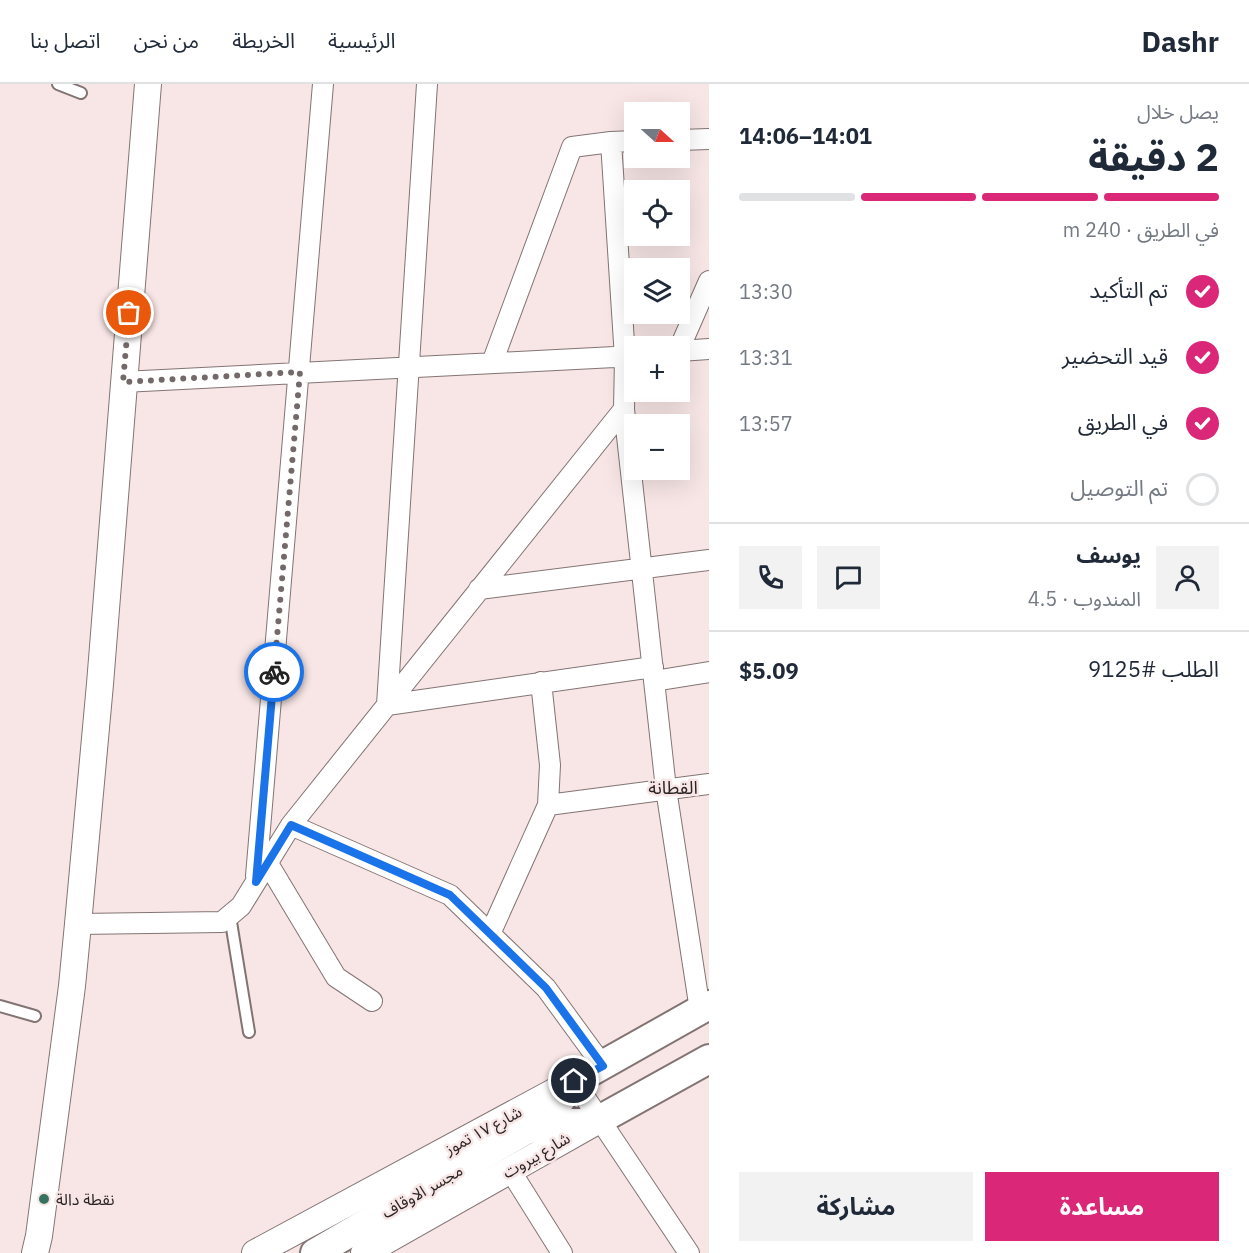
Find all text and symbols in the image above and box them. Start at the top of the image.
text: Dashr [1141,23,1219,60]
text: اتصل بنا [30,26,100,54]
text: من نحن [133,26,199,54]
text: الخريطة [232,26,295,54]
text: الرئيسية [328,26,396,54]
text: يصل خلال [1137,98,1219,125]
north arrow [624,102,690,168]
map controls [624,102,690,480]
text: 14:01–14:06 [739,121,872,150]
text: 2 دقيقة [1088,131,1219,182]
button: locate [624,180,690,246]
text: في الطريق · 240 m [1063,216,1219,243]
button: layers [624,258,690,324]
text: تم التأكيد [1089,275,1168,304]
icon: check [1186,275,1219,308]
text: 13:30 [739,278,793,305]
pin [103,287,154,338]
icon: bag [112,296,145,329]
button: + [624,336,690,402]
text: قيد التحضير [1062,341,1168,370]
icon: check [1186,341,1219,374]
text: 13:31 [739,344,793,371]
text: في الطريق [1078,407,1168,436]
icon: check [1186,407,1219,440]
text: 13:57 [739,410,793,437]
button: − [624,414,690,480]
text: تم التوصيل [1070,473,1168,502]
text: يوسف [1076,540,1141,569]
button: phone [739,546,802,609]
button: chat [817,546,880,609]
button: person [1156,546,1219,609]
text: المندوب · 4.5 [1028,585,1141,612]
courier [244,642,304,702]
text: الطلب #9125 [1088,654,1219,683]
icon: bike [258,656,291,689]
text: $5.09 [739,656,799,685]
district label: القطانة [648,776,698,799]
pin [548,1055,599,1106]
icon: home [557,1064,590,1097]
street label: شارع ١٧ تموز [440,1101,526,1162]
street label: شارع بيروت [499,1128,575,1185]
street label: مجسر الاوقاف [378,1160,466,1222]
button: مشاركة [739,1172,973,1241]
button: مساعدة [985,1172,1219,1241]
place label: نقطة دالة [56,1189,115,1209]
marker: نقطة دالة [37,1192,51,1206]

